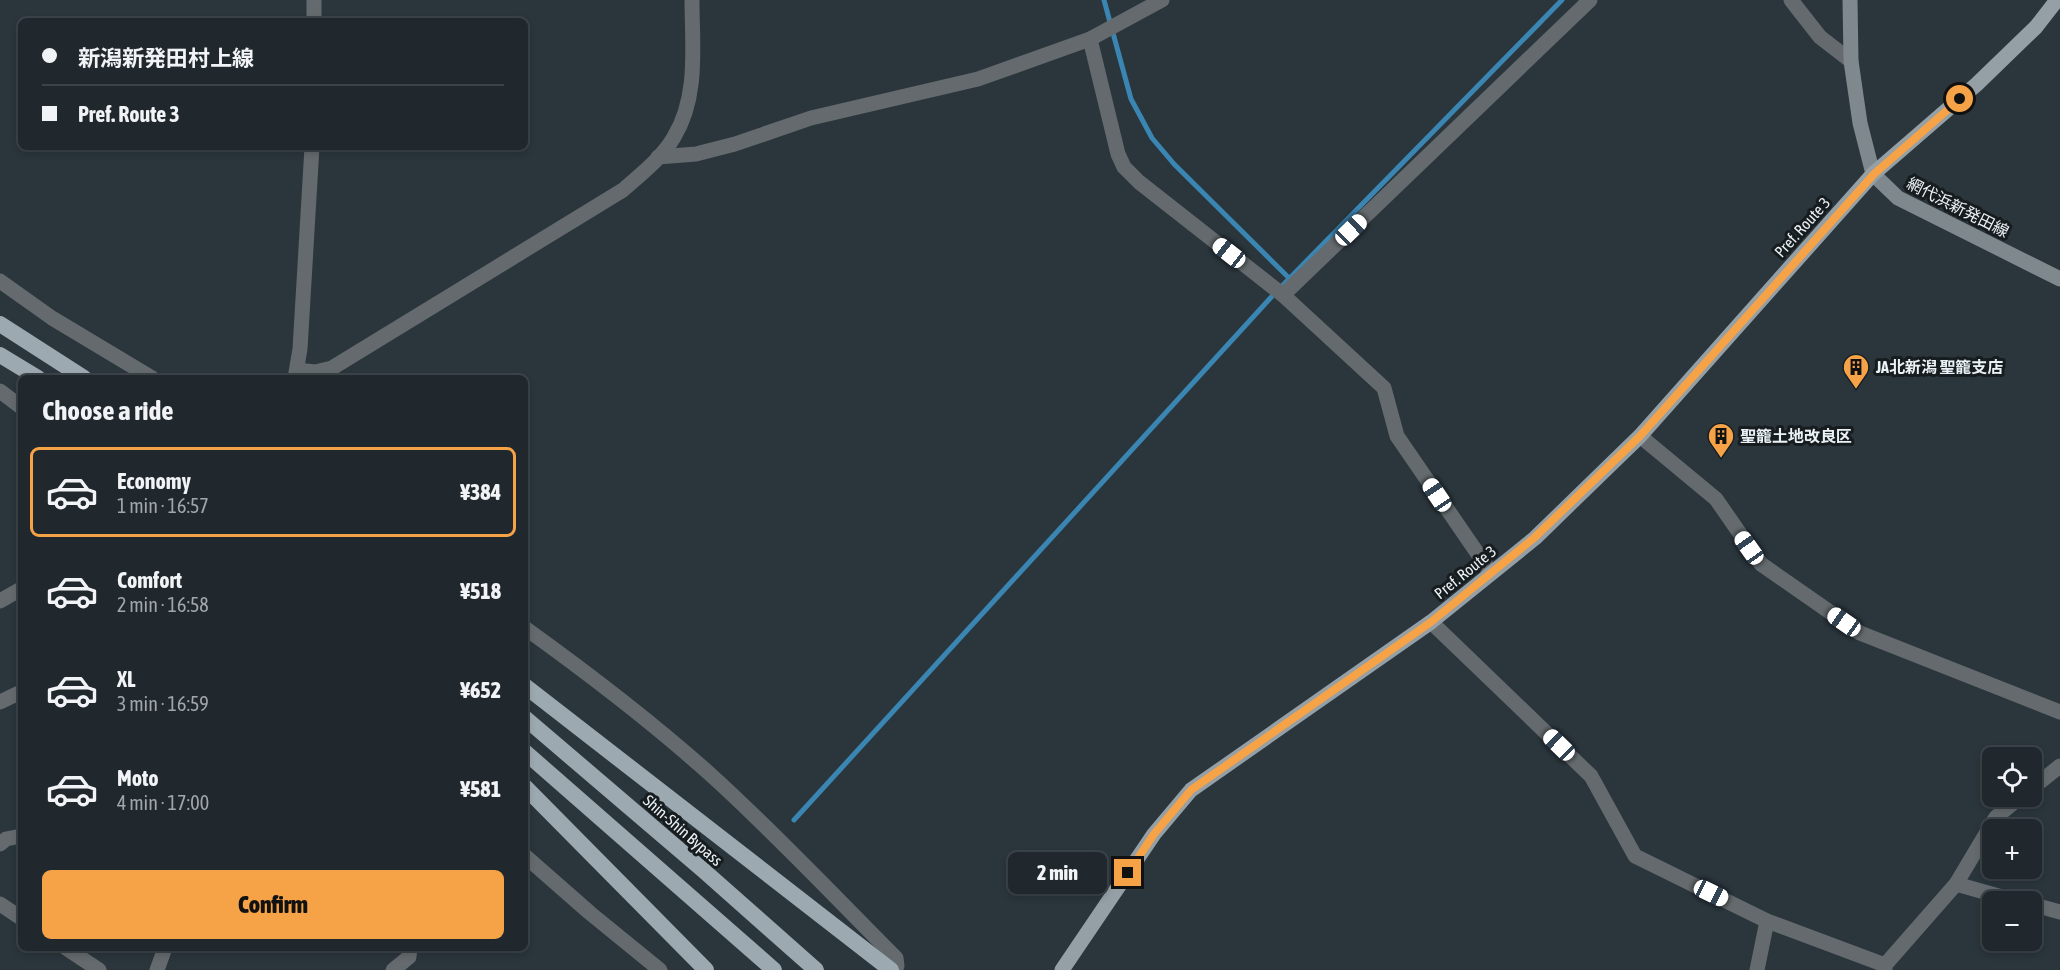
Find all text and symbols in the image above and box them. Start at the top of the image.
text: 新潟新発田村上線 [78,45,254,71]
route start [1946,85,1973,112]
text: Pref. Route 3 [78,101,180,127]
street label: 網代浜新発田線 [1904,174,2012,240]
street label: Pref. Route 3 [1771,193,1833,261]
car [1332,211,1370,249]
car [1209,235,1249,271]
building icon: JA北新潟 聖籠支店 [1841,352,1871,390]
place label: JA北新潟 聖籠支店 [1875,358,2003,376]
text: Choose a ride [42,395,174,426]
building icon: 聖籠土地改良区 [1706,421,1736,459]
place label: 聖籠土地改良区 [1740,427,1852,445]
icon: car [45,465,99,519]
text: Economy [117,468,191,494]
car [1419,475,1455,515]
text: ¥384 [460,479,501,505]
text: 1 min · 16:57 [117,494,209,517]
car [1731,528,1767,568]
street label: Pref. Route 3 [1431,542,1499,602]
icon: car [45,564,99,618]
text: Comfort [117,567,182,593]
text: ¥518 [460,578,501,604]
text: 2 min · 16:58 [117,593,209,616]
car [1824,604,1864,640]
icon: car [45,663,99,717]
text: XL [117,666,135,692]
text: ¥652 [460,677,501,703]
text: 3 min · 16:59 [117,692,209,715]
car [1540,726,1578,764]
map controls [1982,747,2042,951]
button: locate [1982,747,2042,807]
icon: car [45,762,99,816]
text: Moto [117,765,159,791]
text: ¥581 [460,776,501,802]
text: 4 min · 17:00 [117,791,209,814]
street label: Shin-Shin Bypass [639,791,726,870]
button: + [1982,819,2042,879]
callout: 2 min [1008,852,1107,894]
route end [1114,859,1141,886]
text: 2 min [1037,861,1078,884]
button: Confirm [42,870,504,939]
car [1691,877,1731,909]
button: − [1982,891,2042,951]

